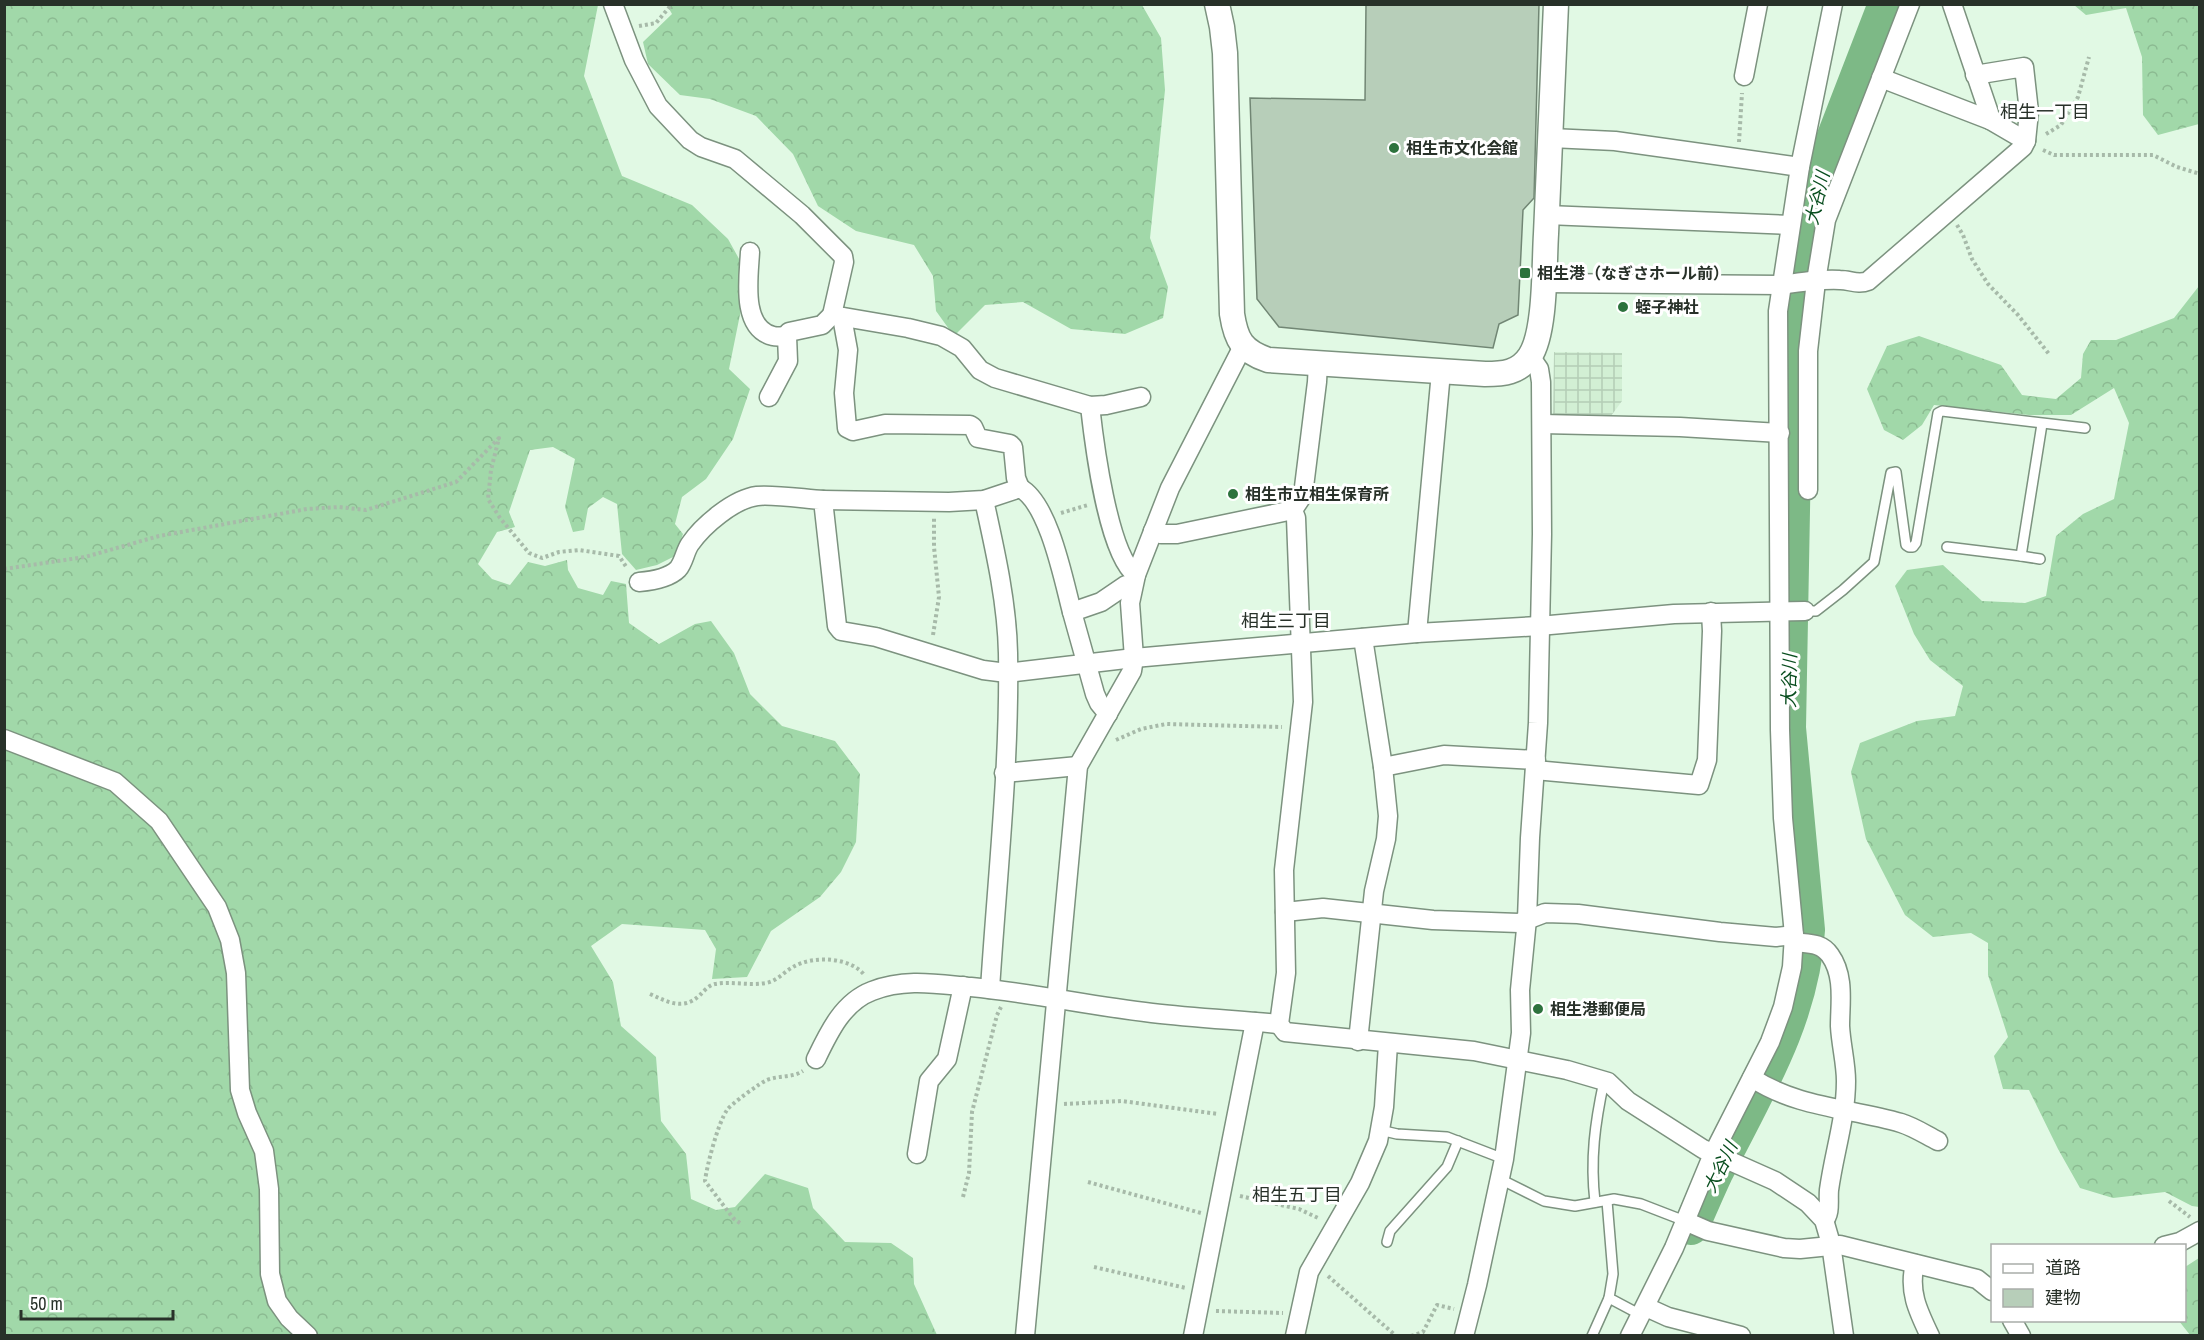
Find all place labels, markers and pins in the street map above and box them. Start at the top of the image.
place label: 相生市文化会館 [1406,137,1518,159]
marker: 相生市文化会館 [1387,141,1401,155]
place label: 相生港（なぎさホール前） [1537,262,1729,284]
marker: 相生港（なぎさホール前） [1518,266,1532,280]
place label: 蛭子神社 [1635,296,1699,318]
marker: 蛭子神社 [1616,300,1630,314]
place label: 相生市立相生保育所 [1245,483,1389,505]
marker: 相生市立相生保育所 [1226,487,1240,501]
place label: 相生港郵便局 [1550,998,1646,1020]
marker: 相生港郵便局 [1531,1002,1545,1016]

